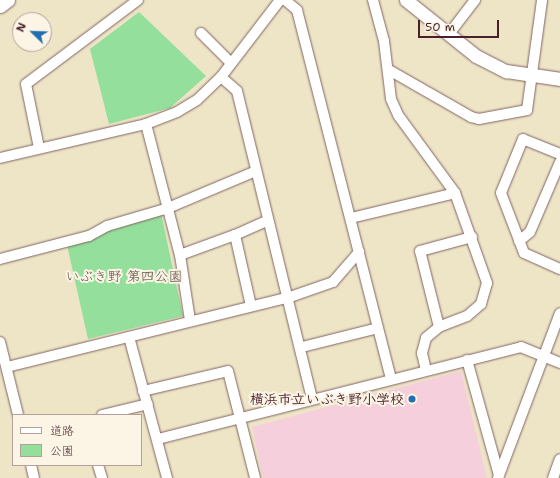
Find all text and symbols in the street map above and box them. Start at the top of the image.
north arrow [12,12,52,52]
scale bar [420,12,501,38]
text: 50 m [425,19,455,35]
text: N [13,21,30,34]
park label: いぶき野 第四公園 [66,268,182,284]
place label: 横浜市立いぶき野小学校 [250,391,404,407]
marker: 横浜市立いぶき野小学校 [407,394,417,404]
legend [12,414,142,466]
text: 道路 [50,423,74,439]
text: 公園 [50,443,74,459]

